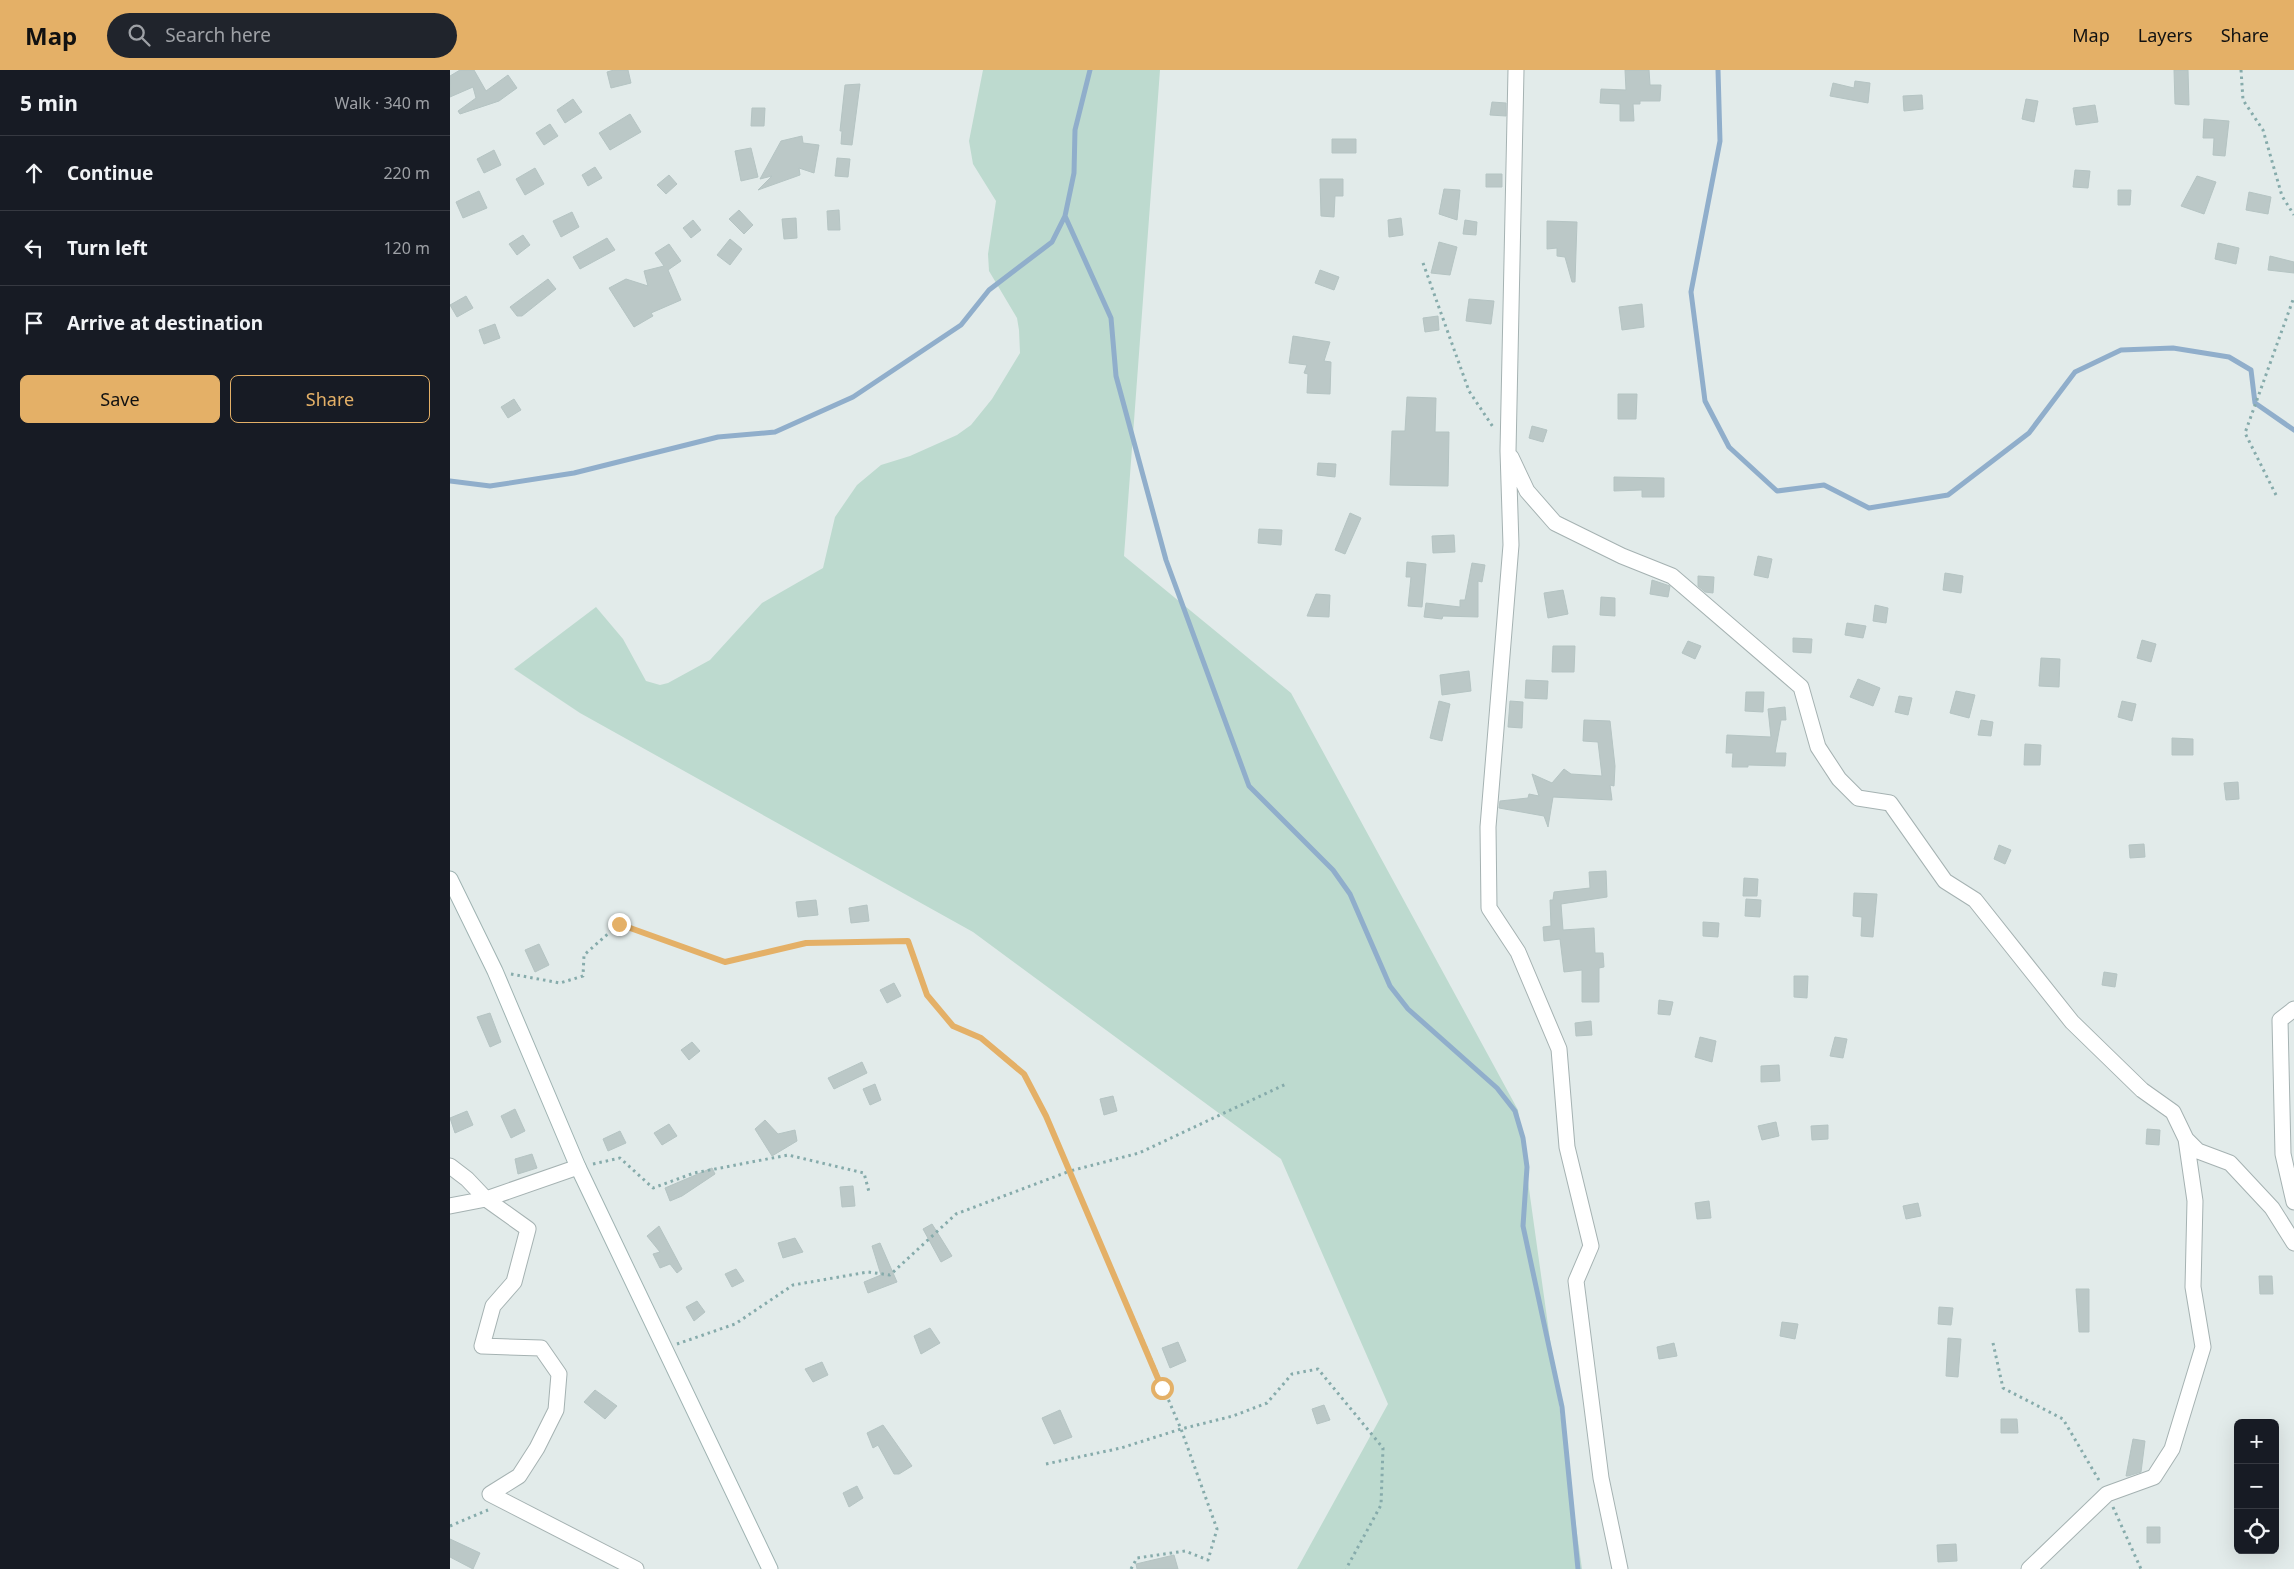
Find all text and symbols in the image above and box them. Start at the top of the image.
search box [107,13,457,58]
text: Map [25,19,77,52]
icon: search [125,21,153,49]
text: Search here [165,22,271,48]
text: Map [2072,23,2110,47]
text: Layers [2138,23,2193,47]
text: Share [2221,23,2269,47]
text: 5 min [20,89,78,117]
text: Walk · 340 m [335,92,430,114]
icon: ahead [20,159,48,187]
text: Continue [67,160,153,186]
text: 220 m [383,162,430,184]
icon: left [20,234,48,262]
text: Turn left [67,235,148,261]
text: 120 m [383,237,430,259]
icon: arrive [20,309,48,337]
text: Arrive at destination [67,310,263,336]
button: Save [20,375,220,423]
button: Share [230,375,430,423]
route end [608,913,631,936]
route start [1151,1377,1174,1400]
map controls [2234,1419,2279,1554]
button: + [2234,1419,2279,1464]
button: − [2234,1464,2279,1509]
button: locate [2234,1509,2279,1554]

